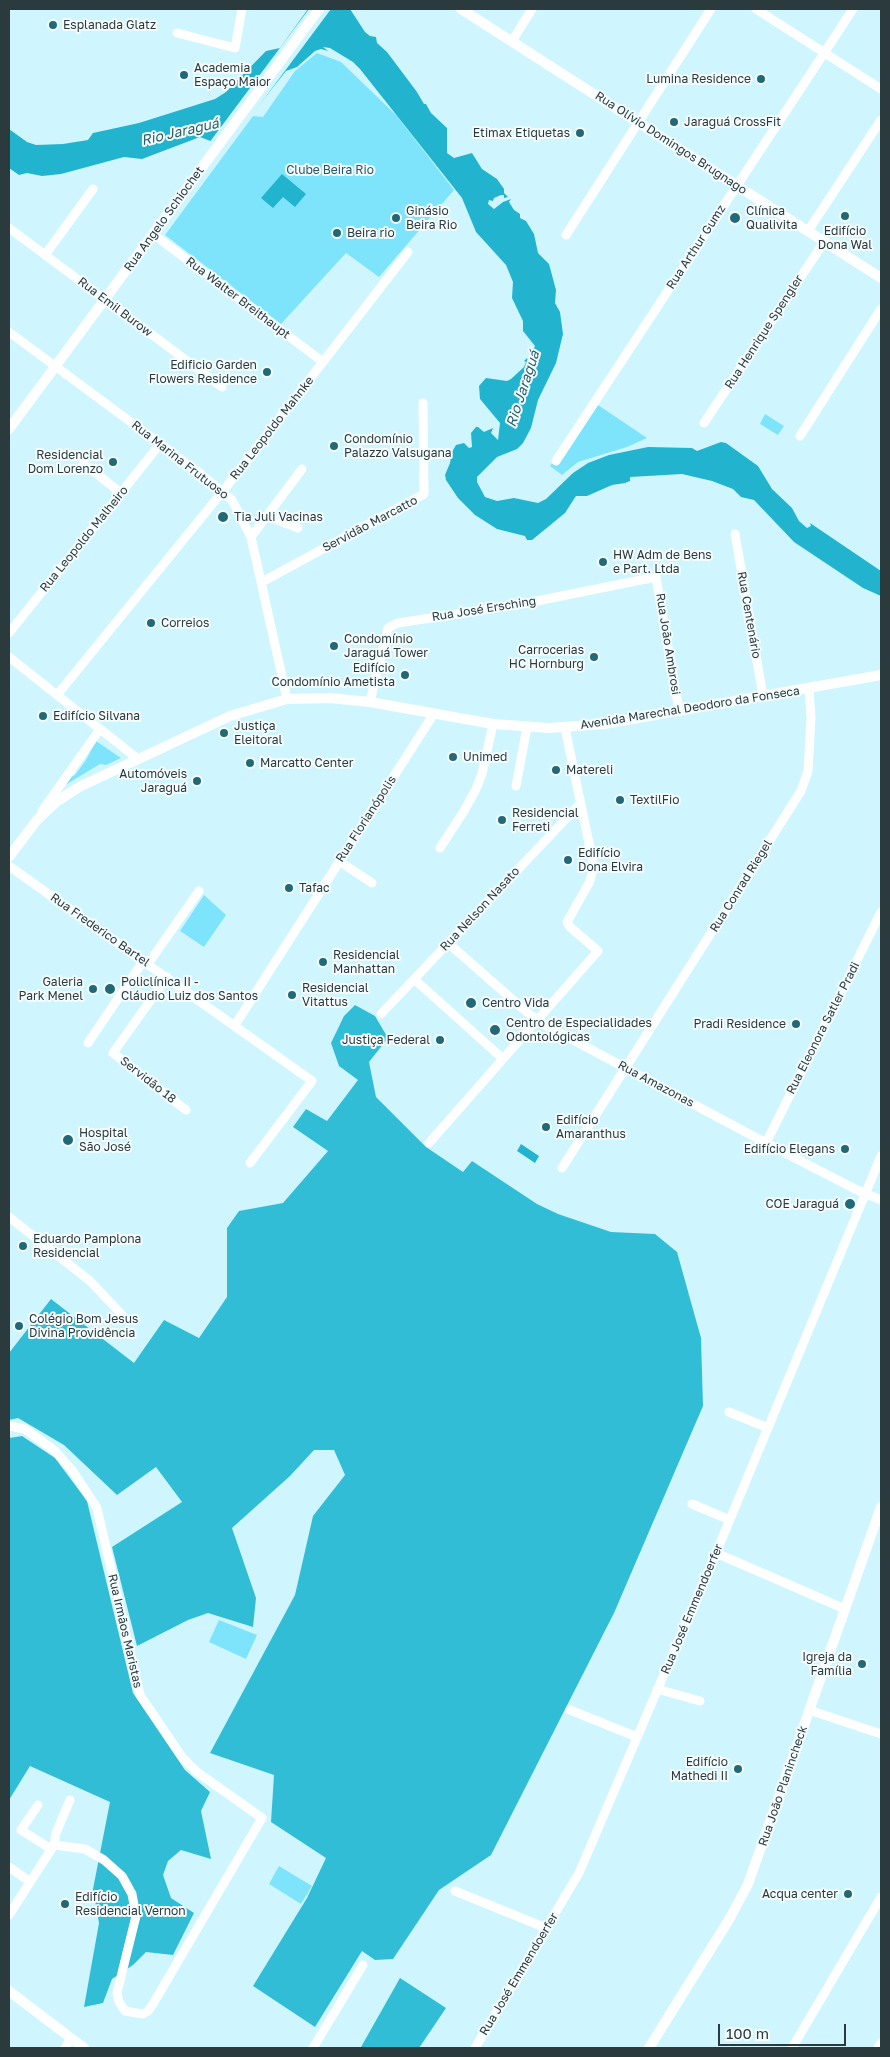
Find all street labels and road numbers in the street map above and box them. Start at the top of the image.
street label: Rua Olívio Domingos Brugnago [592,89,750,197]
street label: Rua Angelo Schiochet [121,164,207,274]
street label: Rua Arthur Gumz [663,202,729,292]
street label: Rua Walter Breithaupt [183,254,293,342]
street label: Rua Henrique Spengler [722,272,806,392]
street label: Rua Emil Burow [75,274,155,340]
street label: Rua Leopoldo Mahnke [227,373,317,483]
street label: Rua Marina Frutuoso [129,418,231,502]
street label: Rua Leopoldo Malheiro [37,483,131,595]
street label: Servidão Marcatto [320,493,420,555]
street label: Rua Centenário [734,570,764,660]
street label: Rua João Ambrosi [653,592,683,696]
street label: Rua José Ersching [431,594,537,624]
street label: Avenida Marechal Deodoro da Fonseca [579,684,801,732]
street label: Rua Florianópolis [333,773,399,865]
street label: Rua Conrad Riegel [707,837,775,935]
street label: Rua Nelson Nasato [437,864,523,954]
street label: Rua Frederico Bartel [48,890,152,970]
street label: Rua Eleonora Satler Pradi [783,960,863,1096]
street label: Servidão 18 [117,1054,179,1106]
street label: Rua Amazonas [615,1058,697,1110]
street label: Rua José Emmendoerfer [658,1542,726,1676]
street label: Rua Irmãos Maristas [105,1573,145,1689]
street label: Rua João Planincheck [756,1724,810,1848]
street label: Rua José Emmendoerfer [477,1910,561,2038]

